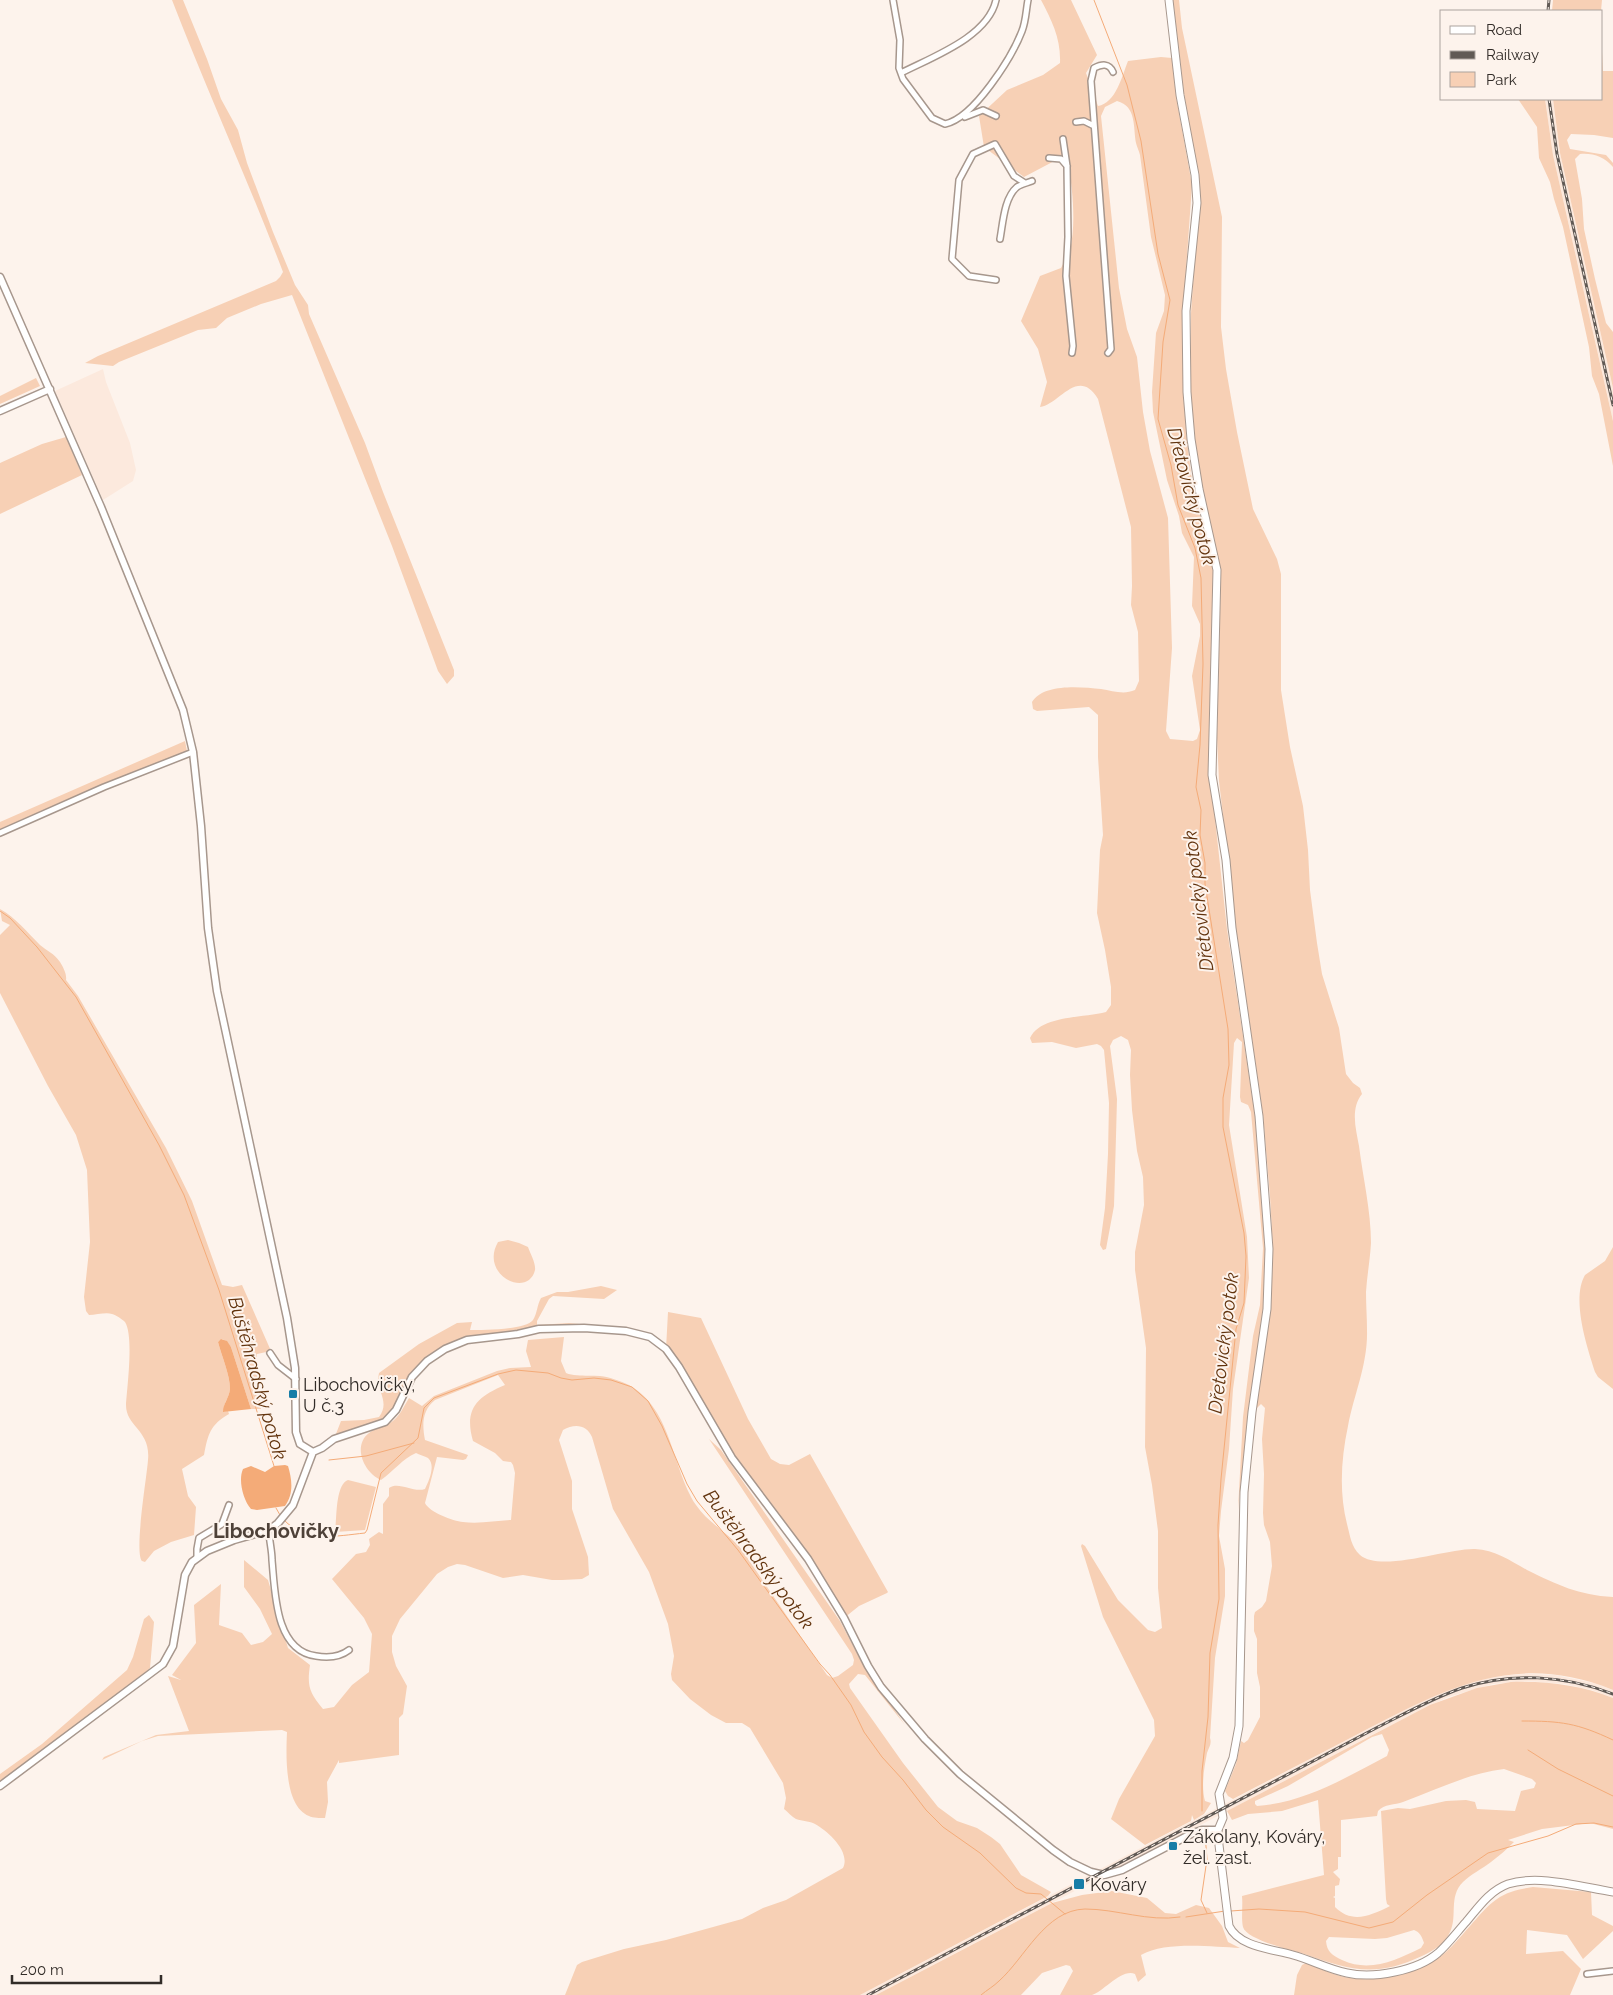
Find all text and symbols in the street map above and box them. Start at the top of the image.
legend [1440,10,1603,100]
text: Road [1486,21,1522,39]
text: Railway [1486,46,1539,64]
text: Park [1486,71,1517,89]
water label: Dřetovický potok [1163,425,1221,567]
water label: Dřetovický potok [1178,829,1218,973]
water label: Dřetovický potok [1203,1271,1243,1415]
water label: Buštěhradský potok [224,1294,292,1462]
place label: Libochovičky, U č.3 [303,1374,415,1416]
marker: Libochovičky, U č.3 [287,1388,299,1400]
water label: Buštěhradský potok [699,1485,819,1633]
district label: Libochovičky [213,1519,339,1543]
place label: Zákolany, Kováry, žel. zast. [1183,1826,1325,1868]
marker: Zákolany, Kováry, žel. zast. [1167,1840,1179,1852]
place label: Kováry [1090,1874,1147,1895]
marker: Kováry [1072,1877,1086,1891]
scale bar [12,1952,161,1984]
text: 200 m [20,1961,64,1979]

